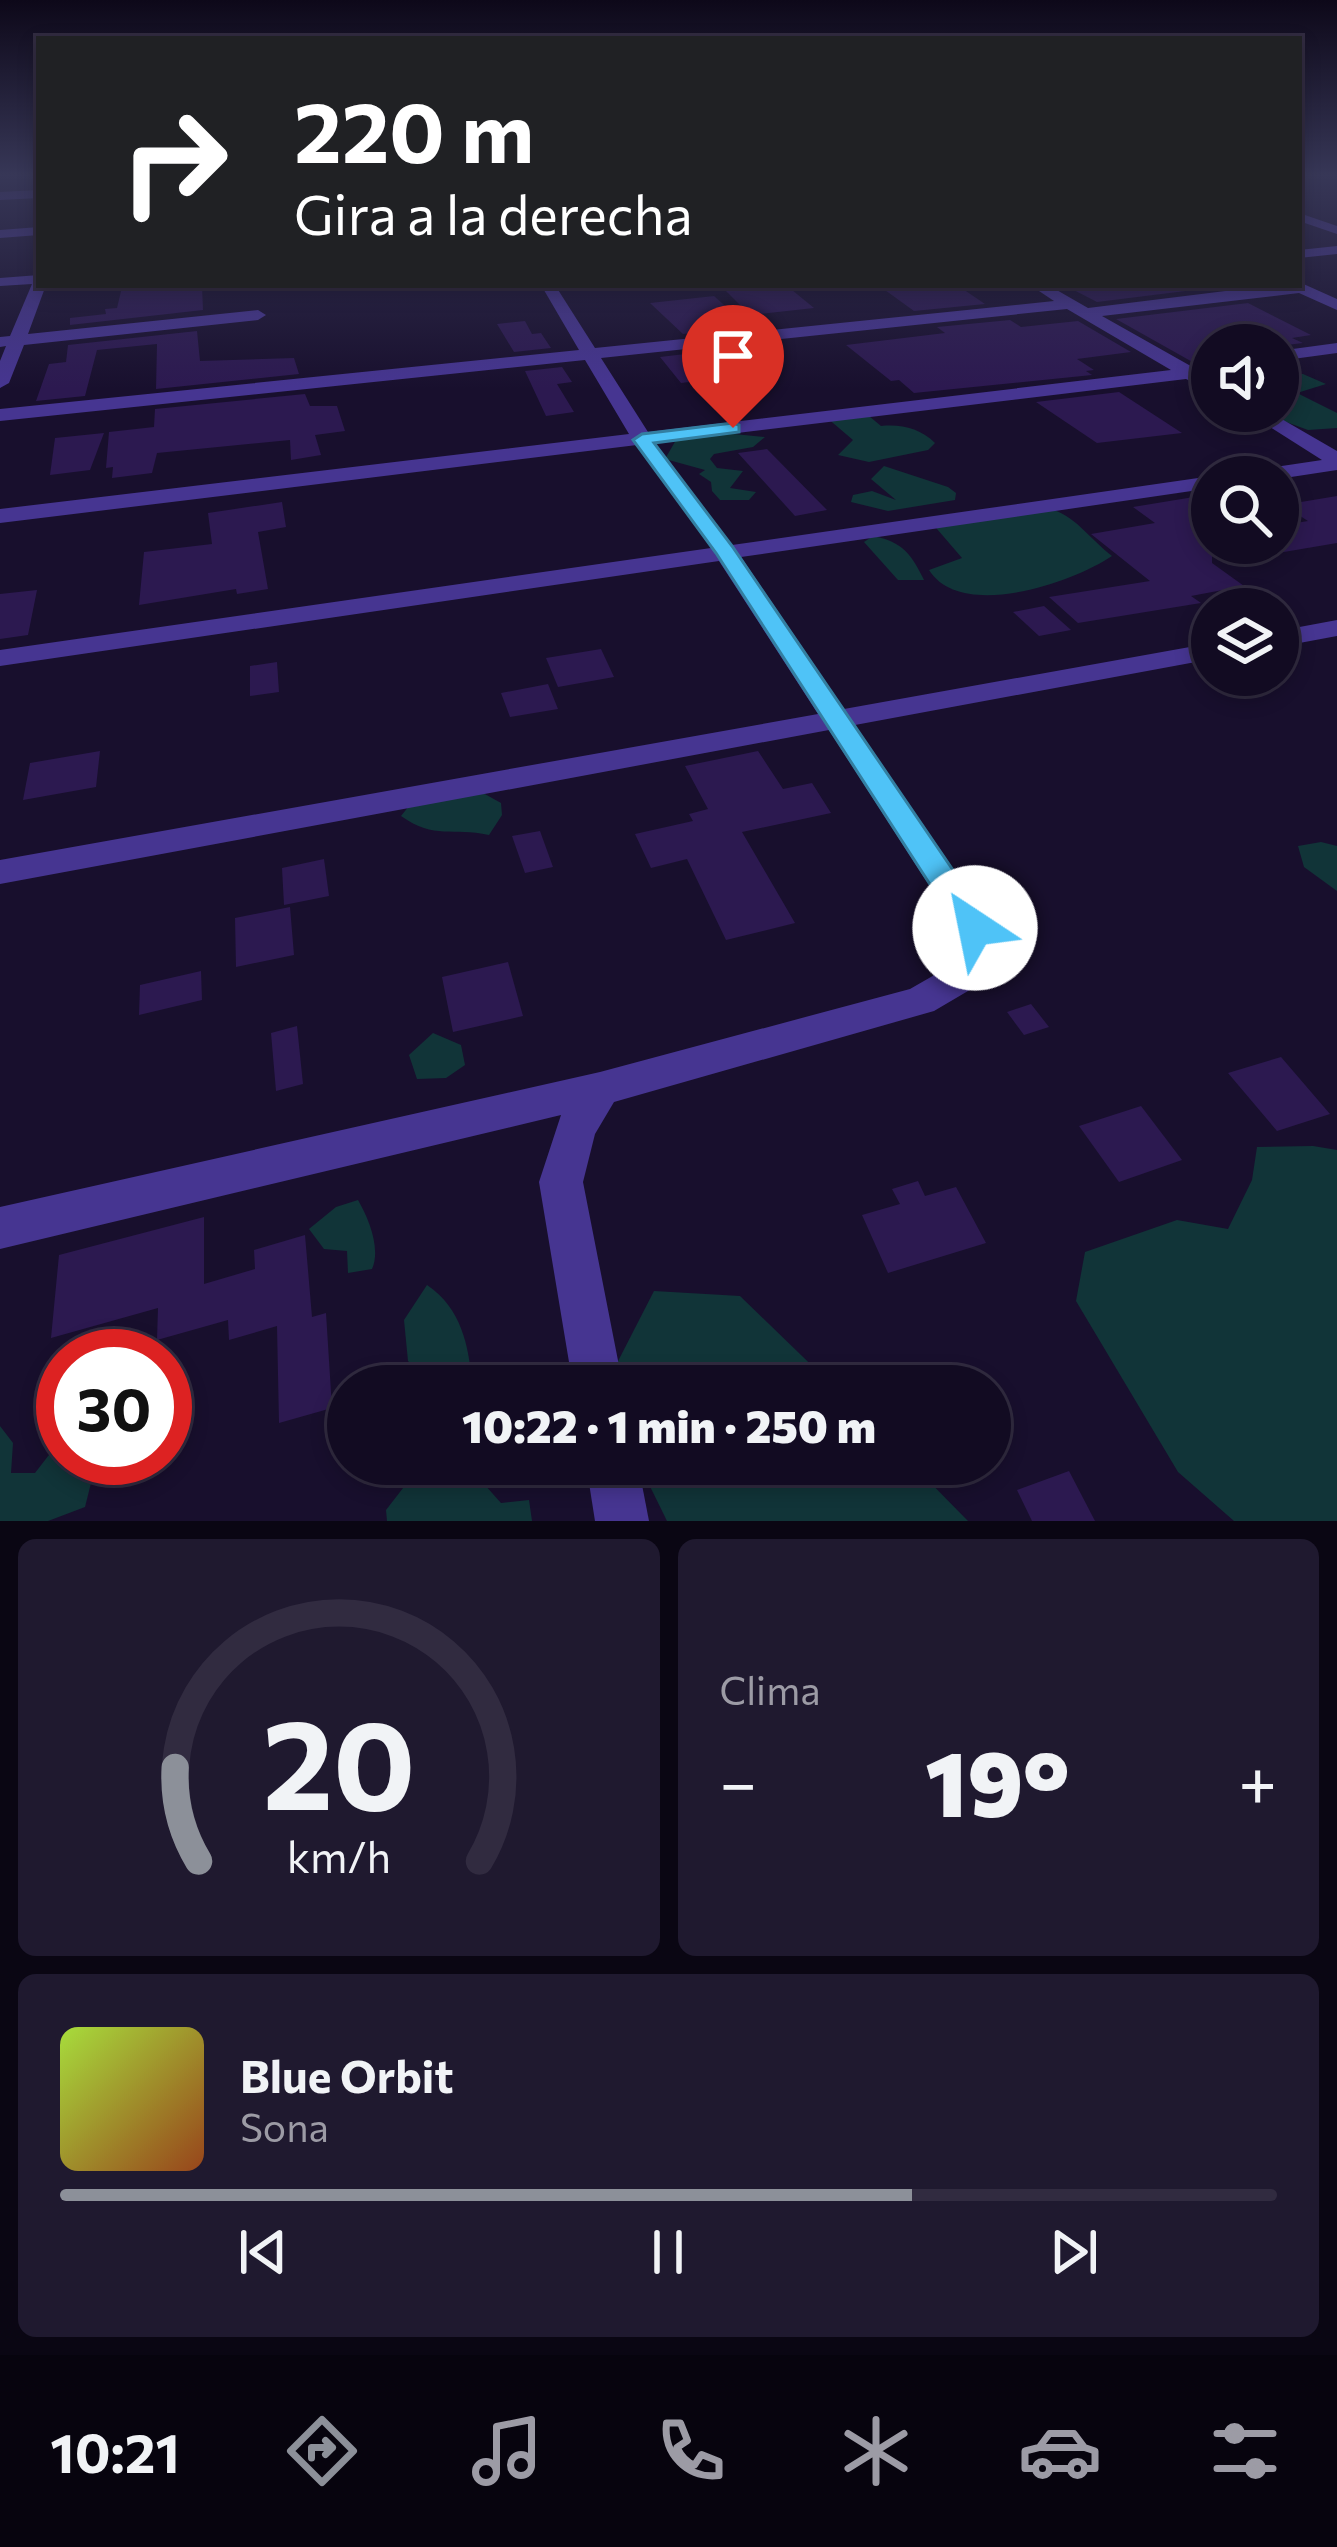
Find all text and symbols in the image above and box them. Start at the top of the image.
text: 220 m [294,78,534,180]
icon: right [96,84,252,240]
text: Gira a la derecha [294,180,693,246]
pin [682,305,784,428]
icon: arrive [700,323,766,389]
map controls [1191,324,1299,696]
button: sound [1191,324,1299,432]
button: search [1191,456,1299,564]
button: layers [1191,588,1299,696]
position arrow [912,865,1038,991]
speed limit sign: 30 [36,1329,192,1485]
text: 10:22 · 1 min · 250 m [462,1397,876,1452]
text: Clima [720,1665,821,1713]
text: 20 [262,1683,415,1836]
text: 19° [925,1725,1070,1836]
text: − [720,1740,757,1821]
text: + [1238,1740,1277,1821]
text: km/h [287,1828,391,1881]
text: Blue Orbit [240,2047,453,2102]
text: Sona [240,2102,329,2150]
icon: previous [230,2219,296,2285]
icon: pause [635,2219,701,2285]
icon: next [1041,2219,1107,2285]
icon: directions [280,2409,364,2493]
icon: music [465,2409,549,2493]
icon: phone [649,2409,733,2493]
icon: climate [834,2409,918,2493]
icon: car [1018,2409,1102,2493]
icon: filters [1203,2409,1287,2493]
text: 10:21 [50,2418,180,2484]

